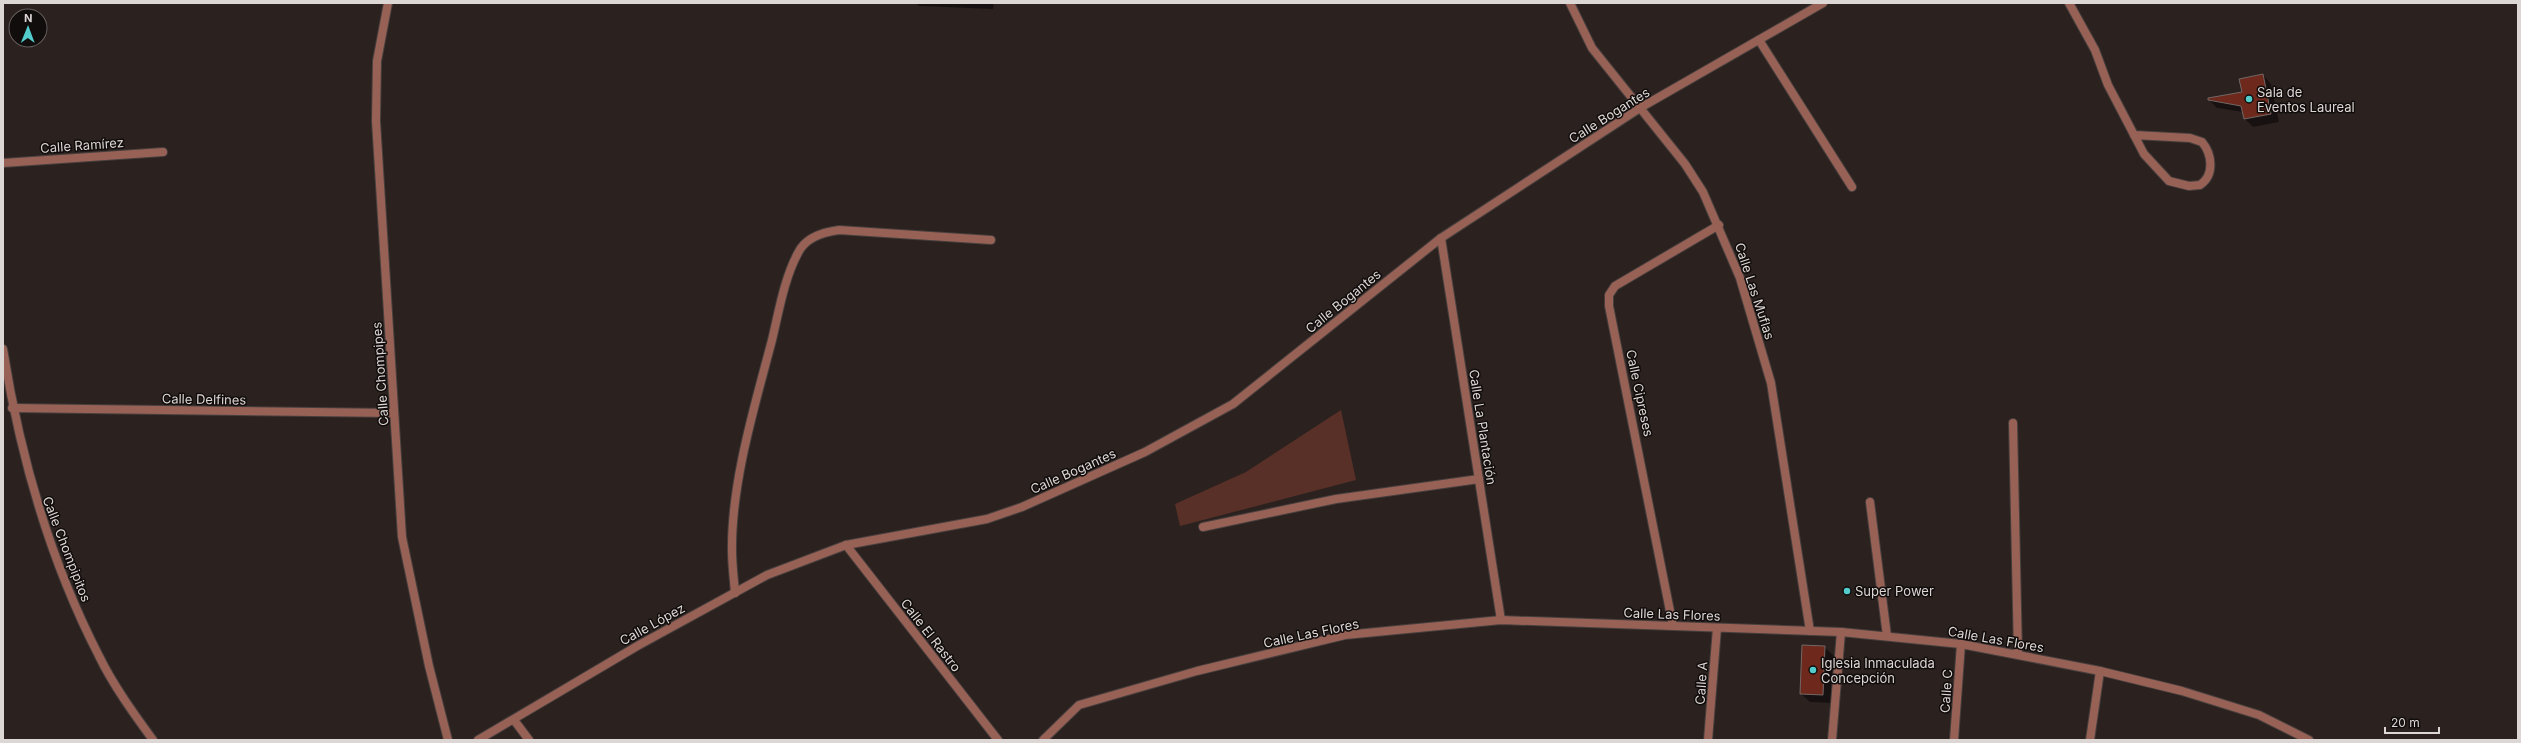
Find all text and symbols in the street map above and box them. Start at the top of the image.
north arrow [8,8,48,48]
text: N [24,11,32,25]
street label: Calle Bogantes [1566,84,1652,146]
place label: Sala de Eventos Laureal [2257,84,2355,115]
marker: Sala de Eventos Laureal [2244,94,2254,104]
street label: Calle Ramírez [40,134,124,156]
street label: Calle Las Muflas [1732,240,1778,342]
street label: Calle Bogantes [1302,266,1384,336]
street label: Calle Chompipes [368,321,392,427]
street label: Calle Cipreses [1623,348,1657,438]
street label: Calle La Plantación [1466,368,1500,486]
street label: Calle Delfines [162,390,247,408]
street label: Calle Bogantes [1028,445,1118,497]
street label: Calle Chompipitos [40,494,95,604]
place label: Super Power [1855,583,1934,599]
marker: Super Power [1842,586,1852,596]
street label: Calle El Rastro [898,595,965,675]
street label: Calle López [617,600,687,648]
street label: Calle Las Flores [1623,604,1721,624]
street label: Calle Las Flores [1262,615,1360,651]
street label: Calle Las Flores [1947,623,2045,655]
place label: Iglesia Inmaculada Concepción [1821,655,1935,686]
street label: Calle A [1692,661,1710,705]
marker: Iglesia Inmaculada Concepción [1808,665,1818,675]
street label: Calle C [1936,669,1956,713]
scale bar [2385,709,2439,735]
text: 20 m [2391,715,2420,730]

